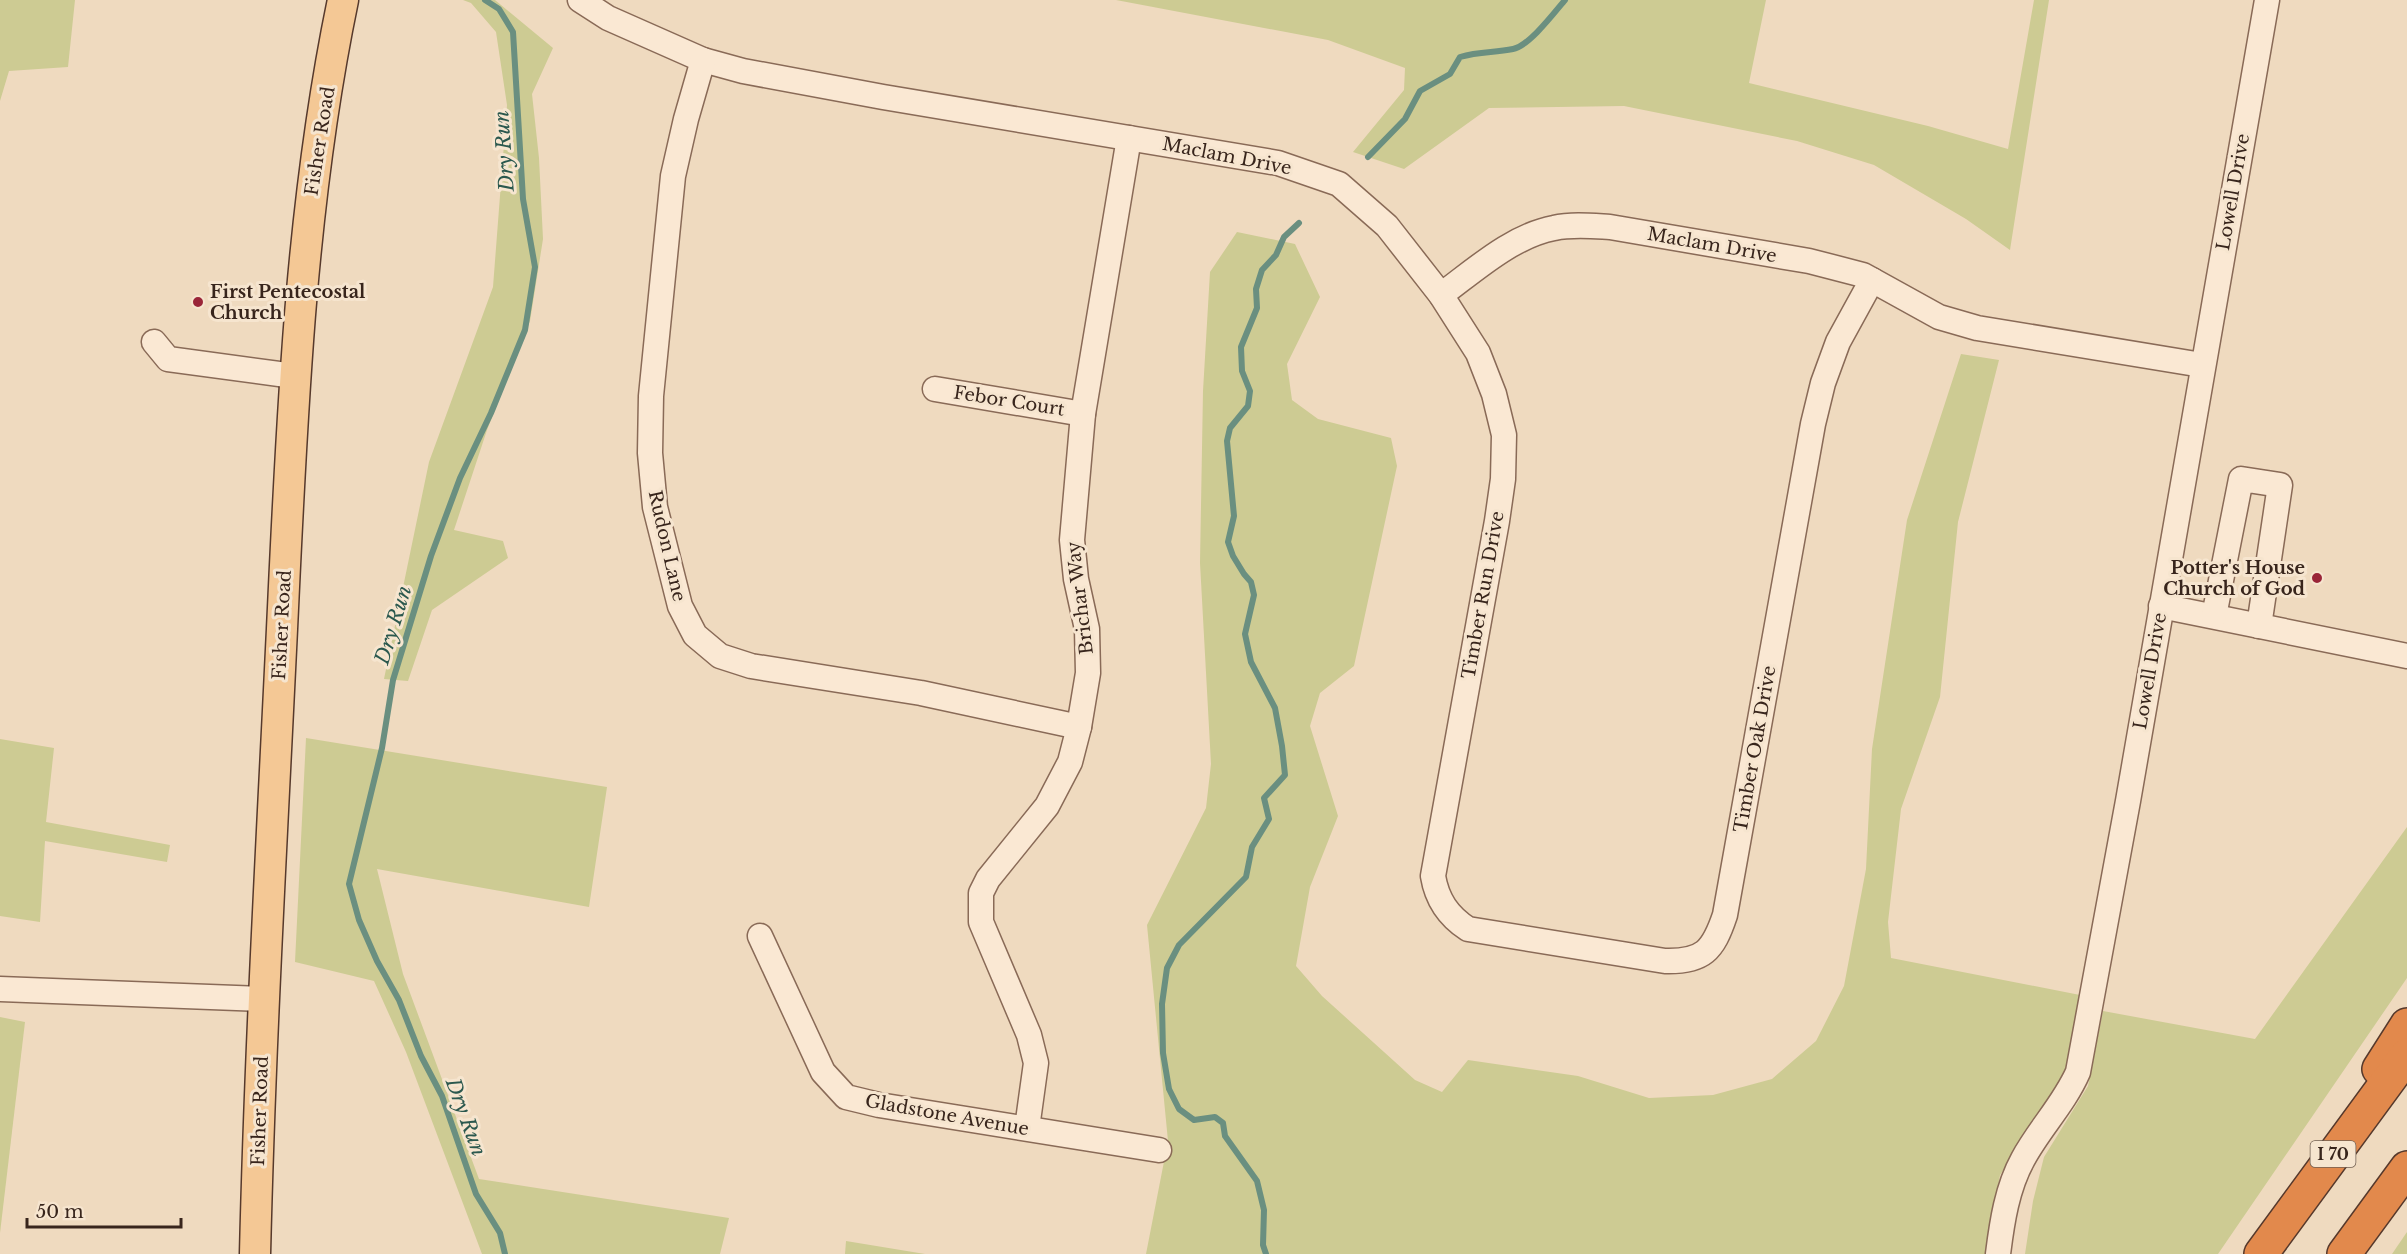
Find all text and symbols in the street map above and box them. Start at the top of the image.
street label: Fisher Road [301,85,339,197]
water label: Dry Run [489,110,519,193]
street label: Lowell Drive [2212,132,2254,252]
street label: Maclam Drive [1161,133,1293,179]
street label: Maclam Drive [1646,223,1778,267]
place label: First Pentecostal Church [210,281,366,324]
marker: First Pentecostal Church [191,295,205,309]
street label: Febor Court [952,381,1066,421]
street label: Rudon Lane [644,488,690,604]
street label: Timber Run Drive [1457,509,1509,681]
street label: Brichar Way [1062,540,1098,656]
place label: Potter's House Church of God [2163,557,2306,600]
street label: Fisher Road [268,569,296,681]
marker: Potter's House Church of God [2310,571,2324,585]
water label: Dry Run [369,583,416,668]
street label: Lowell Drive [2129,611,2171,731]
street label: Timber Oak Drive [1729,664,1781,834]
street label: Fisher Road [247,1056,273,1166]
water label: Dry Run [440,1074,491,1159]
street label: Gladstone Avenue [863,1090,1031,1140]
road number: I 70 [2310,1141,2356,1167]
scale bar [27,1191,182,1229]
text: 50 m [36,1201,84,1223]

